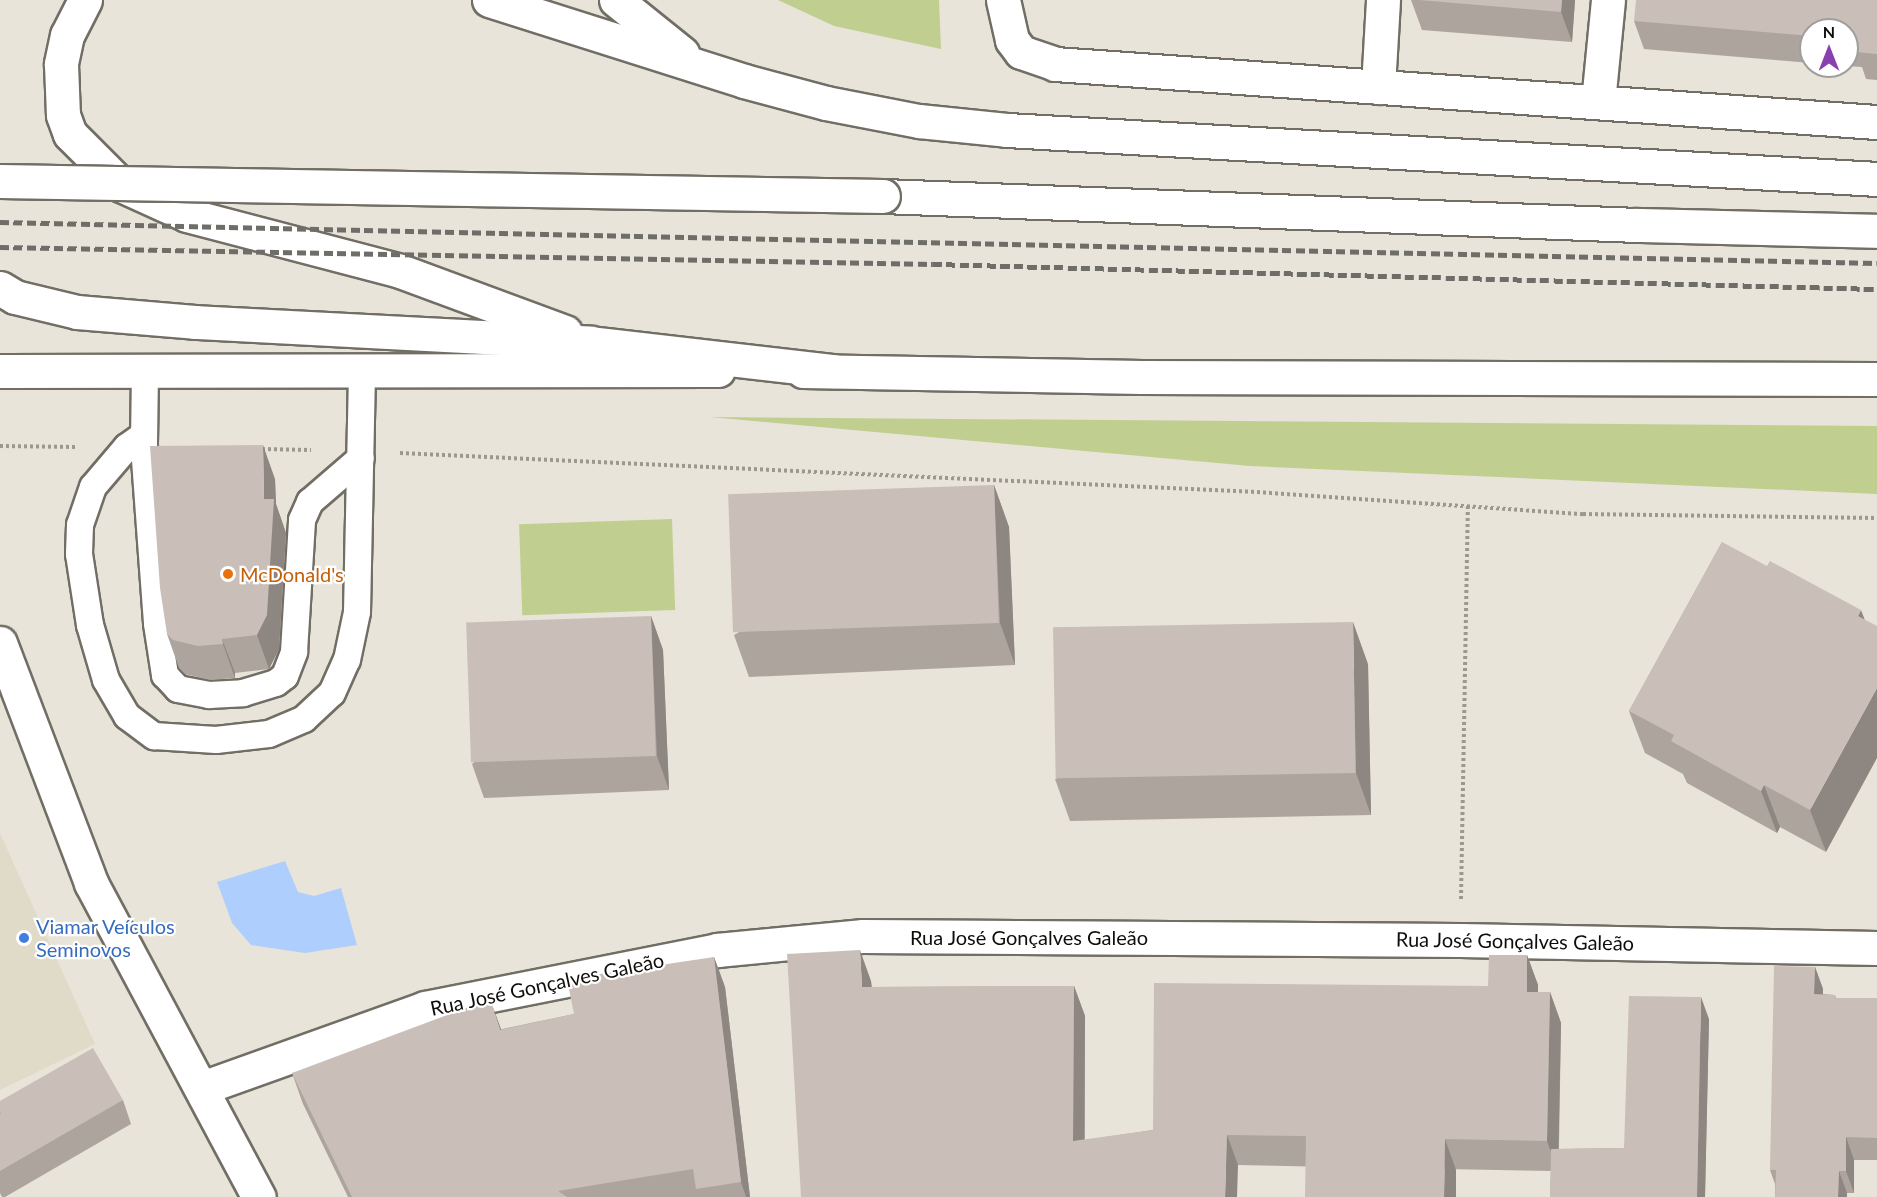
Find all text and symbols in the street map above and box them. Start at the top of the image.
north arrow [1799,18,1859,78]
text: N [1823,22,1835,41]
place label: McDonald's [240,562,344,586]
marker: McDonald's [221,567,235,581]
place label: Viamar Veículos Seminovos [36,915,176,962]
street label: Rua José Gonçalves Galeão [910,925,1148,949]
street label: Rua José Gonçalves Galeão [1395,927,1635,955]
marker: Viamar Veículos Seminovos [17,931,31,945]
street label: Rua José Gonçalves Galeão [428,947,666,1021]

